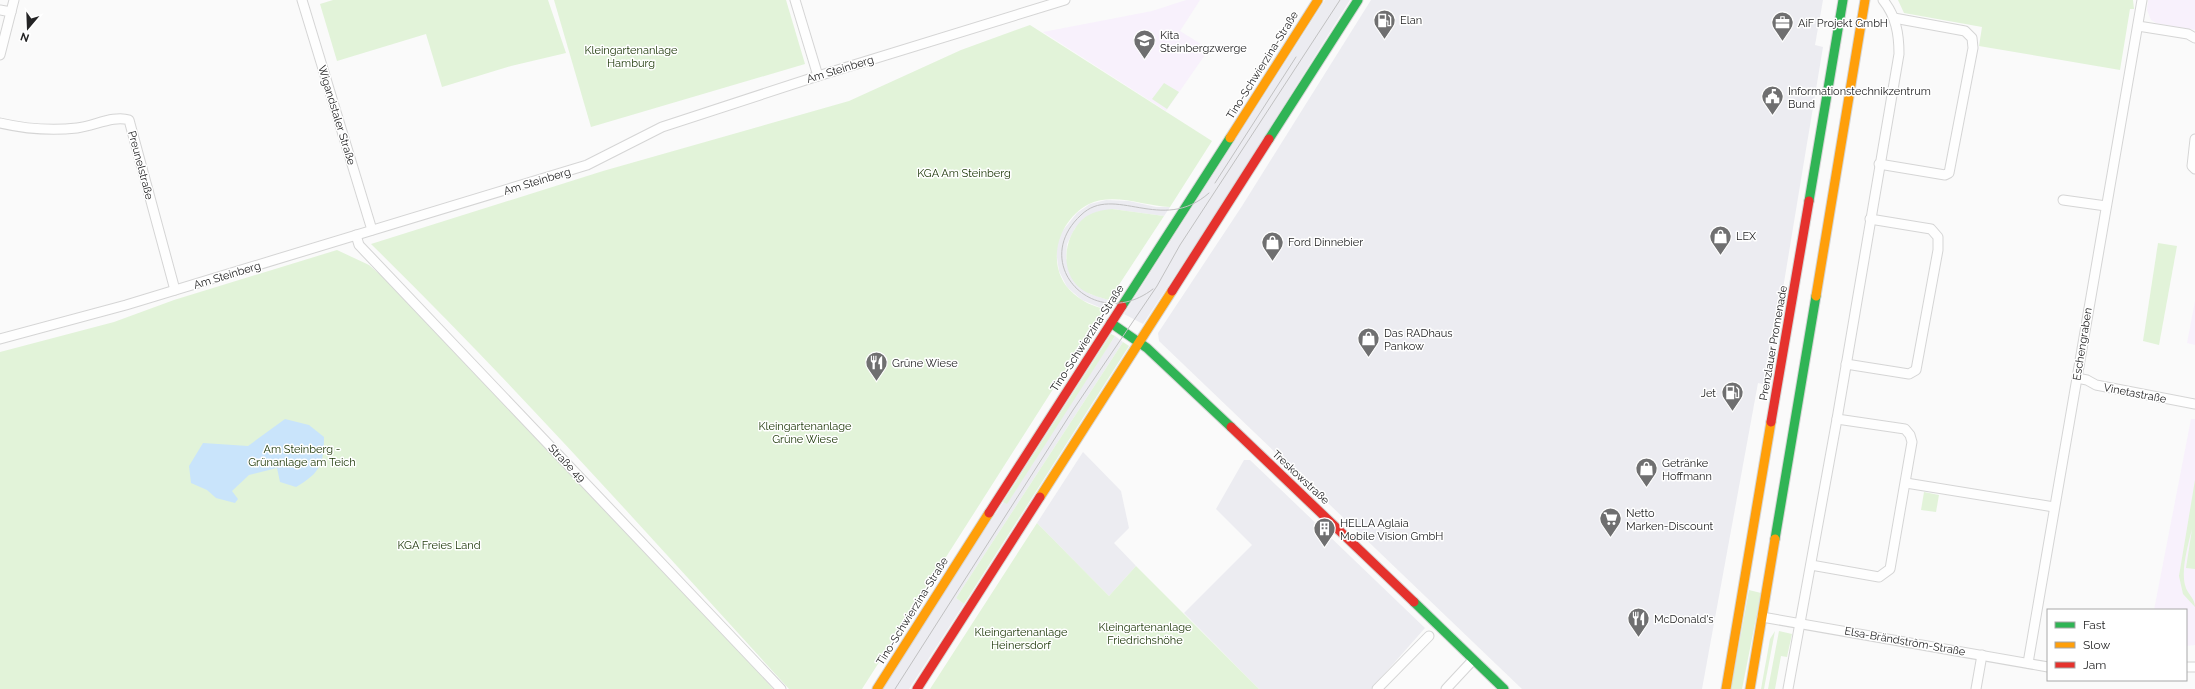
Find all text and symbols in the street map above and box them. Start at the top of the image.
fuel station icon: Elan [1371,7,1397,40]
north arrow [8,8,48,48]
street label: Tino-Schwierzina-Straße [1224,8,1301,122]
office icon: AiF Projekt GmbH [1769,10,1795,43]
place label: Elan [1400,14,1422,27]
place label: AiF Projekt GmbH [1798,17,1888,30]
school or university icon: Kita Steinbergzwerge [1132,28,1158,61]
text: N [19,29,31,44]
place label: Kita Steinbergzwerge [1160,29,1247,55]
park label: Kleingartenanlage Hamburg [584,44,678,70]
street label: Am Steinberg [805,53,875,86]
street label: Wigandstaler Straße [315,64,358,167]
public building icon: Informationstechnikzentrum Bund [1759,84,1785,117]
place label: Informationstechnikzentrum Bund [1788,85,1931,111]
street label: Preunelstraße [125,129,156,201]
street label: Am Steinberg [502,165,572,198]
park label: KGA Am Steinberg [917,167,1011,180]
shop icon: LEX [1708,223,1734,256]
shop icon: Ford Dinnebier [1259,229,1285,262]
place label: LEX [1736,230,1756,243]
place label: Ford Dinnebier [1288,236,1363,249]
street label: Am Steinberg [192,259,262,292]
street label: Tino-Schwierzina-Straße [1048,282,1127,394]
street label: Prenzlauer Promenade [1757,284,1790,402]
street label: Eschengraben [2070,307,2095,381]
shop icon: Das RADhaus Pankow [1356,326,1382,359]
place label: Das RADhaus Pankow [1384,327,1453,353]
restaurant icon: Grüne Wiese [863,350,889,383]
place label: Grüne Wiese [892,357,958,370]
fuel station icon: Jet [1719,380,1745,413]
street label: Vinetastraße [2102,381,2168,406]
place label: Jet [1701,387,1716,400]
park label: Kleingartenanlage Grüne Wiese [758,420,852,446]
street label: Straße 49 [545,442,588,485]
park label: Am Steinberg - Grünanlage am Teich [248,443,356,469]
street label: Treskowstraße [1269,448,1332,507]
shop icon: Getränke Hoffmann [1634,456,1660,489]
place label: Getränke Hoffmann [1662,457,1712,483]
supermarket icon: Netto Marken-Discount [1598,506,1624,539]
place label: Netto Marken-Discount [1626,507,1713,533]
building icon: HELLA Aglaia Mobile Vision GmbH [1312,516,1338,549]
place label: HELLA Aglaia Mobile Vision GmbH [1340,517,1443,543]
park label: KGA Freies Land [397,539,481,552]
street label: Tino-Schwierzina-Straße [874,554,951,668]
restaurant icon: McDonald's [1625,606,1651,639]
legend [2047,609,2187,681]
place label: McDonald's [1654,613,1714,626]
text: Fast [2083,618,2106,632]
park label: Kleingartenanlage Friedrichshöhe [1098,621,1192,647]
street label: Elsa-Brändström-Straße [1843,624,1967,659]
park label: Kleingartenanlage Heinersdorf [974,626,1068,652]
text: Slow [2083,638,2110,652]
text: Jam [2083,658,2106,672]

